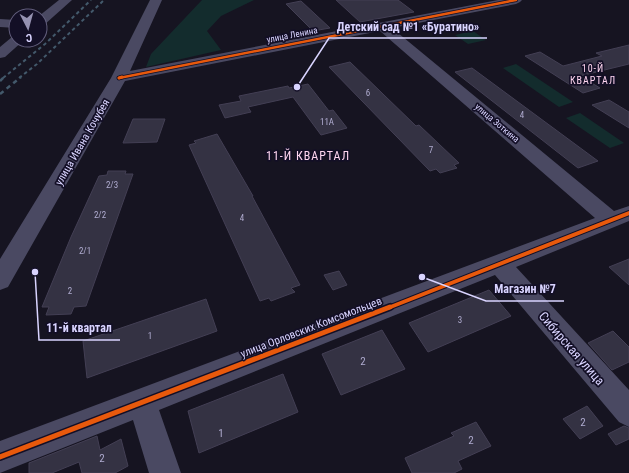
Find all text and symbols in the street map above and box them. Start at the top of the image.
north arrow [8,8,48,48]
callout: Детский сад №1 «Буратино» [329,14,487,38]
text: Детский сад №1 «Буратино» [337,20,479,34]
street label: улица Ленина [266,25,318,45]
text: С [25,31,33,44]
district label: 10-Й КВАРТАЛ [570,62,616,86]
house number: 6 [366,88,370,98]
street label: улица Ивана Кочубея [52,97,112,188]
street label: улица Зоткина [473,102,521,144]
house number: 4 [520,110,525,120]
house number: 11А [320,117,334,127]
house number: 7 [429,145,434,155]
district label: 11-Й КВАРТАЛ [266,148,350,163]
house number: 2/3 [106,180,118,190]
house number: 2/2 [94,210,107,220]
house number: 4 [240,213,245,223]
house number: 2/1 [79,246,91,256]
callout: Магазин №7 [486,277,564,301]
text: Магазин №7 [494,282,556,296]
house number: 2 [68,286,73,296]
street label: улица Орловских Комсомольцев [239,294,384,360]
street label: Сибирская улица [536,309,608,388]
house number: 3 [458,315,462,325]
callout: 11-й квартал [39,316,120,340]
text: 11-й квартал [46,321,112,335]
house number: 1 [148,331,152,341]
house number: 2 [360,355,366,368]
house number: 2 [580,416,586,429]
house number: 1 [218,427,224,440]
house number: 2 [468,434,474,447]
house number: 2 [99,452,105,465]

